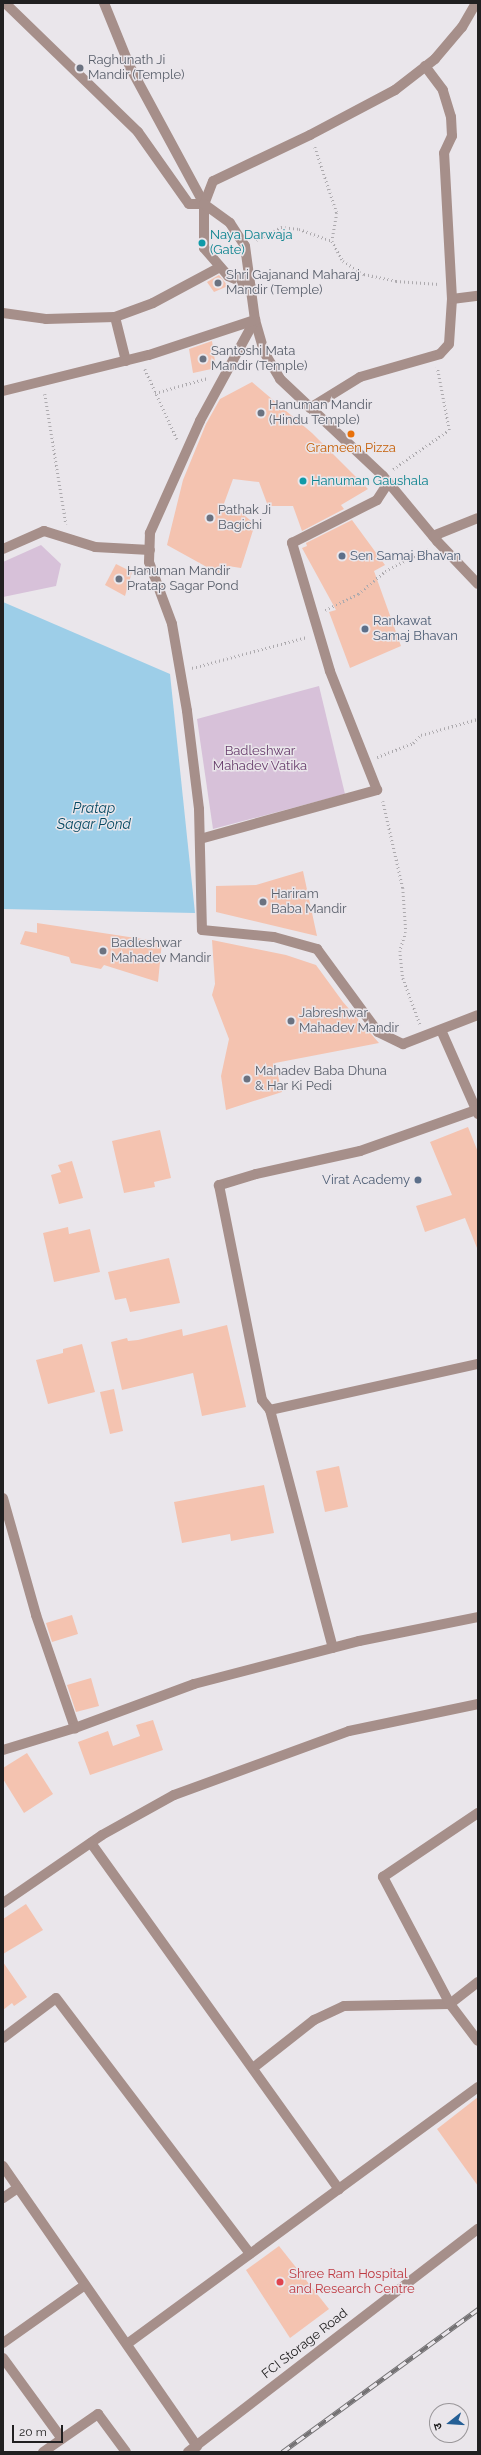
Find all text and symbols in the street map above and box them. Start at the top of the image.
place label: Raghunath Ji Mandir (Temple) [88,53,185,84]
marker: Raghunath Ji Mandir (Temple) [75,63,85,73]
place label: Naya Darwaja (Gate) [210,228,293,259]
marker: Naya Darwaja (Gate) [197,238,207,248]
place label: Shri Gajanand Maharaj Mandir (Temple) [226,268,360,299]
marker: Shri Gajanand Maharaj Mandir (Temple) [213,278,223,288]
place label: Santoshi Mata Mandir (Temple) [211,344,308,375]
marker: Santoshi Mata Mandir (Temple) [198,354,208,364]
place label: Hanuman Mandir (Hindu Temple) [269,398,372,429]
marker: Hanuman Mandir (Hindu Temple) [256,408,266,418]
marker: Grameen Pizza [346,429,356,439]
place label: Grameen Pizza [306,440,396,456]
place label: Hanuman Gaushala [311,473,429,489]
marker: Hanuman Gaushala [298,476,308,486]
place label: Pathak Ji Bagichi [218,503,271,534]
marker: Pathak Ji Bagichi [205,513,215,523]
place label: Sen Samaj Bhavan [350,548,461,564]
marker: Sen Samaj Bhavan [337,551,347,561]
place label: Hanuman Mandir Pratap Sagar Pond [127,564,239,595]
marker: Hanuman Mandir Pratap Sagar Pond [114,574,124,584]
place label: Rankawat Samaj Bhavan [373,614,458,645]
marker: Rankawat Samaj Bhavan [360,624,370,634]
park label: Badleshwar Mahadev Vatika [212,744,308,775]
water label: Pratap Sagar Pond [57,800,131,832]
place label: Hariram Baba Mandir [271,887,347,918]
marker: Hariram Baba Mandir [258,897,268,907]
place label: Badleshwar Mahadev Mandir [111,936,211,967]
marker: Badleshwar Mahadev Mandir [98,946,108,956]
place label: Jabreshwar Mahadev Mandir [299,1006,399,1037]
marker: Jabreshwar Mahadev Mandir [286,1016,296,1026]
place label: Mahadev Baba Dhuna & Har Ki Pedi [255,1064,387,1095]
marker: Mahadev Baba Dhuna & Har Ki Pedi [242,1074,252,1084]
place label: Virat Academy [322,1172,410,1188]
marker: Virat Academy [413,1175,423,1185]
place label: Shree Ram Hospital and Research Centre [289,2267,415,2298]
marker: Shree Ram Hospital and Research Centre [274,2276,286,2288]
street label: FCI Storage Road [259,2306,351,2382]
north arrow [429,2403,469,2443]
scale bar [14,2417,65,2443]
text: उ [431,2421,445,2431]
text: 20 m [19,2425,47,2439]

